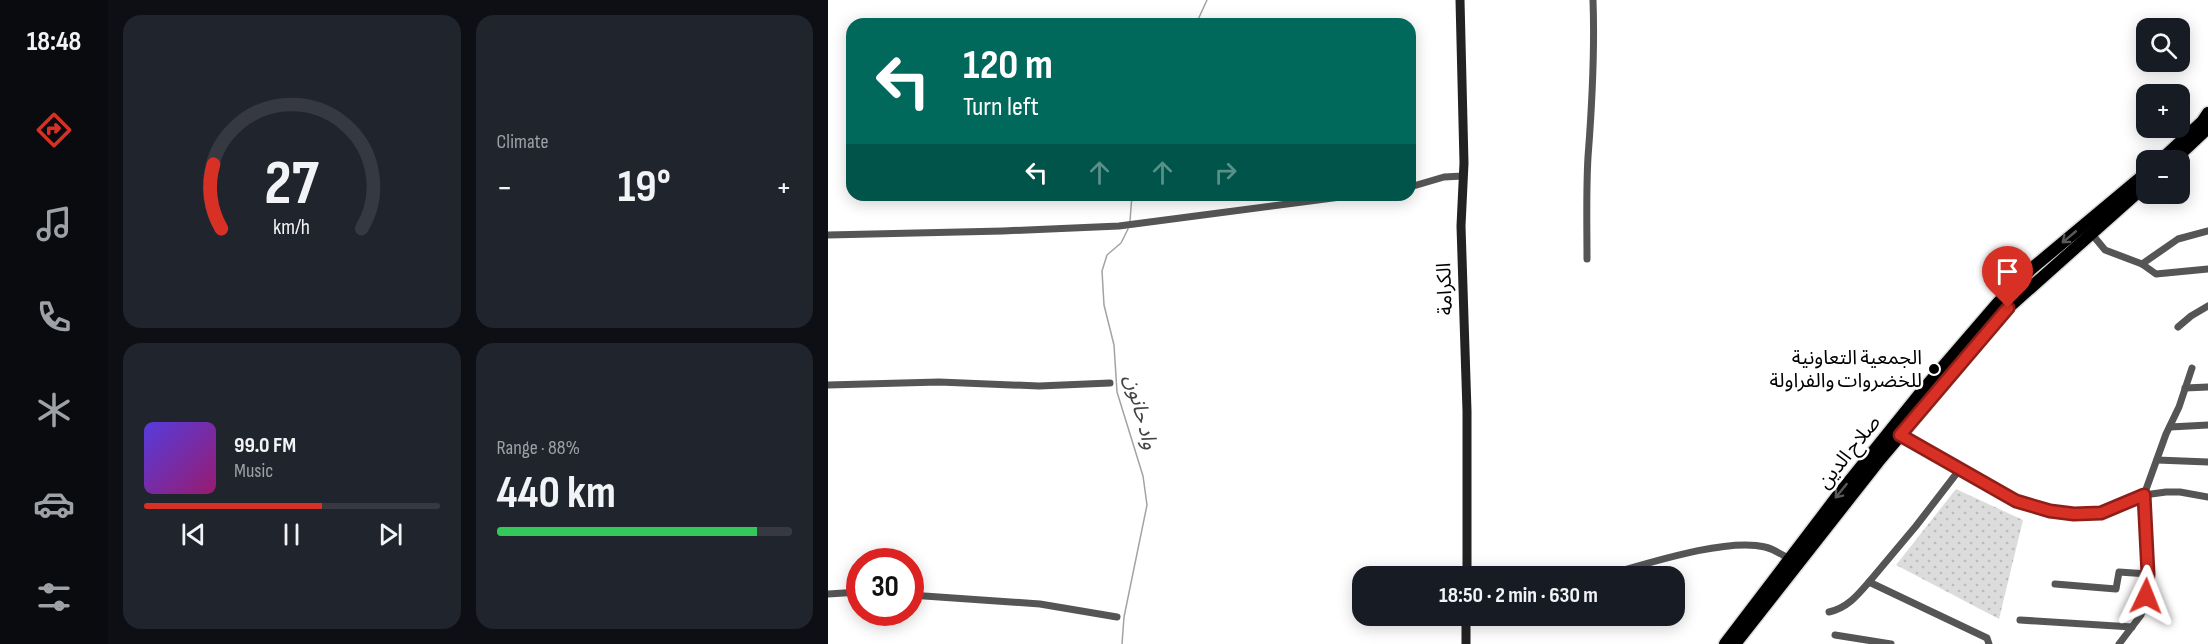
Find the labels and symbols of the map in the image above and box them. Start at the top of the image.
one-way arrow [2062,230,2077,244]
pin [1982,246,2033,308]
street label: الكرامة [1432,262,1458,316]
place label: الجمعية التعاونية للخضروات والفراولة [1770,346,1922,393]
marker: الجمعية التعاونية للخضروات والفراولة [1927,362,1941,376]
water label: واد حانون [1119,372,1163,452]
street label: صلاح الدين [1812,411,1887,495]
one-way arrow [1835,483,1848,499]
speed limit sign: 30 [846,548,924,626]
position arrow [2114,564,2178,628]

